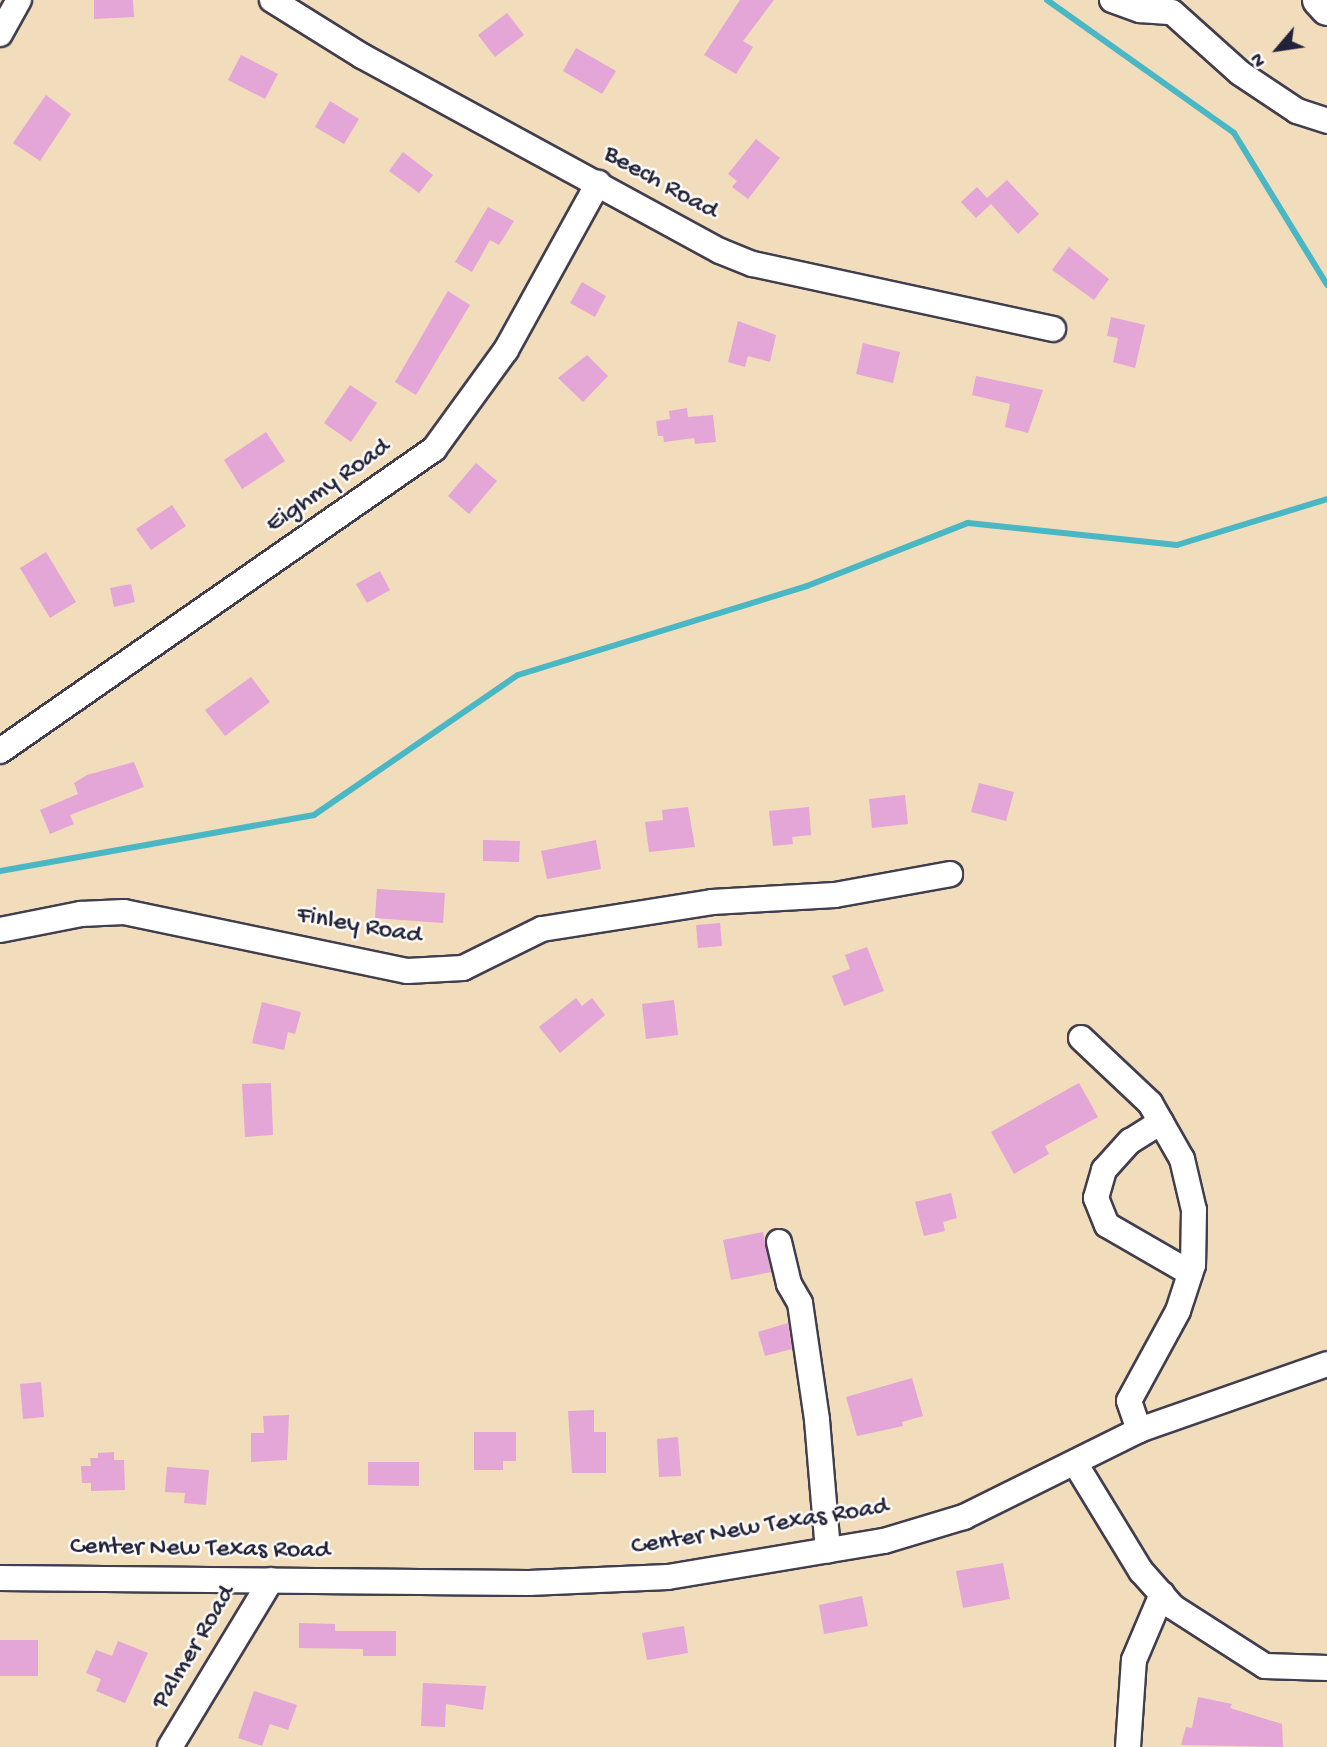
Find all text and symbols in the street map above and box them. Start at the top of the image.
north arrow [1243,14,1313,84]
text: N [1246,48,1272,70]
street label: Beech Road [597,140,723,228]
street label: Eighmy Road [261,433,397,541]
street label: Finley Road [294,901,424,953]
street label: Center New Texas Road [629,1492,891,1564]
street label: Center New Texas Road [70,1532,330,1568]
street label: Palmer Road [146,1581,244,1715]

